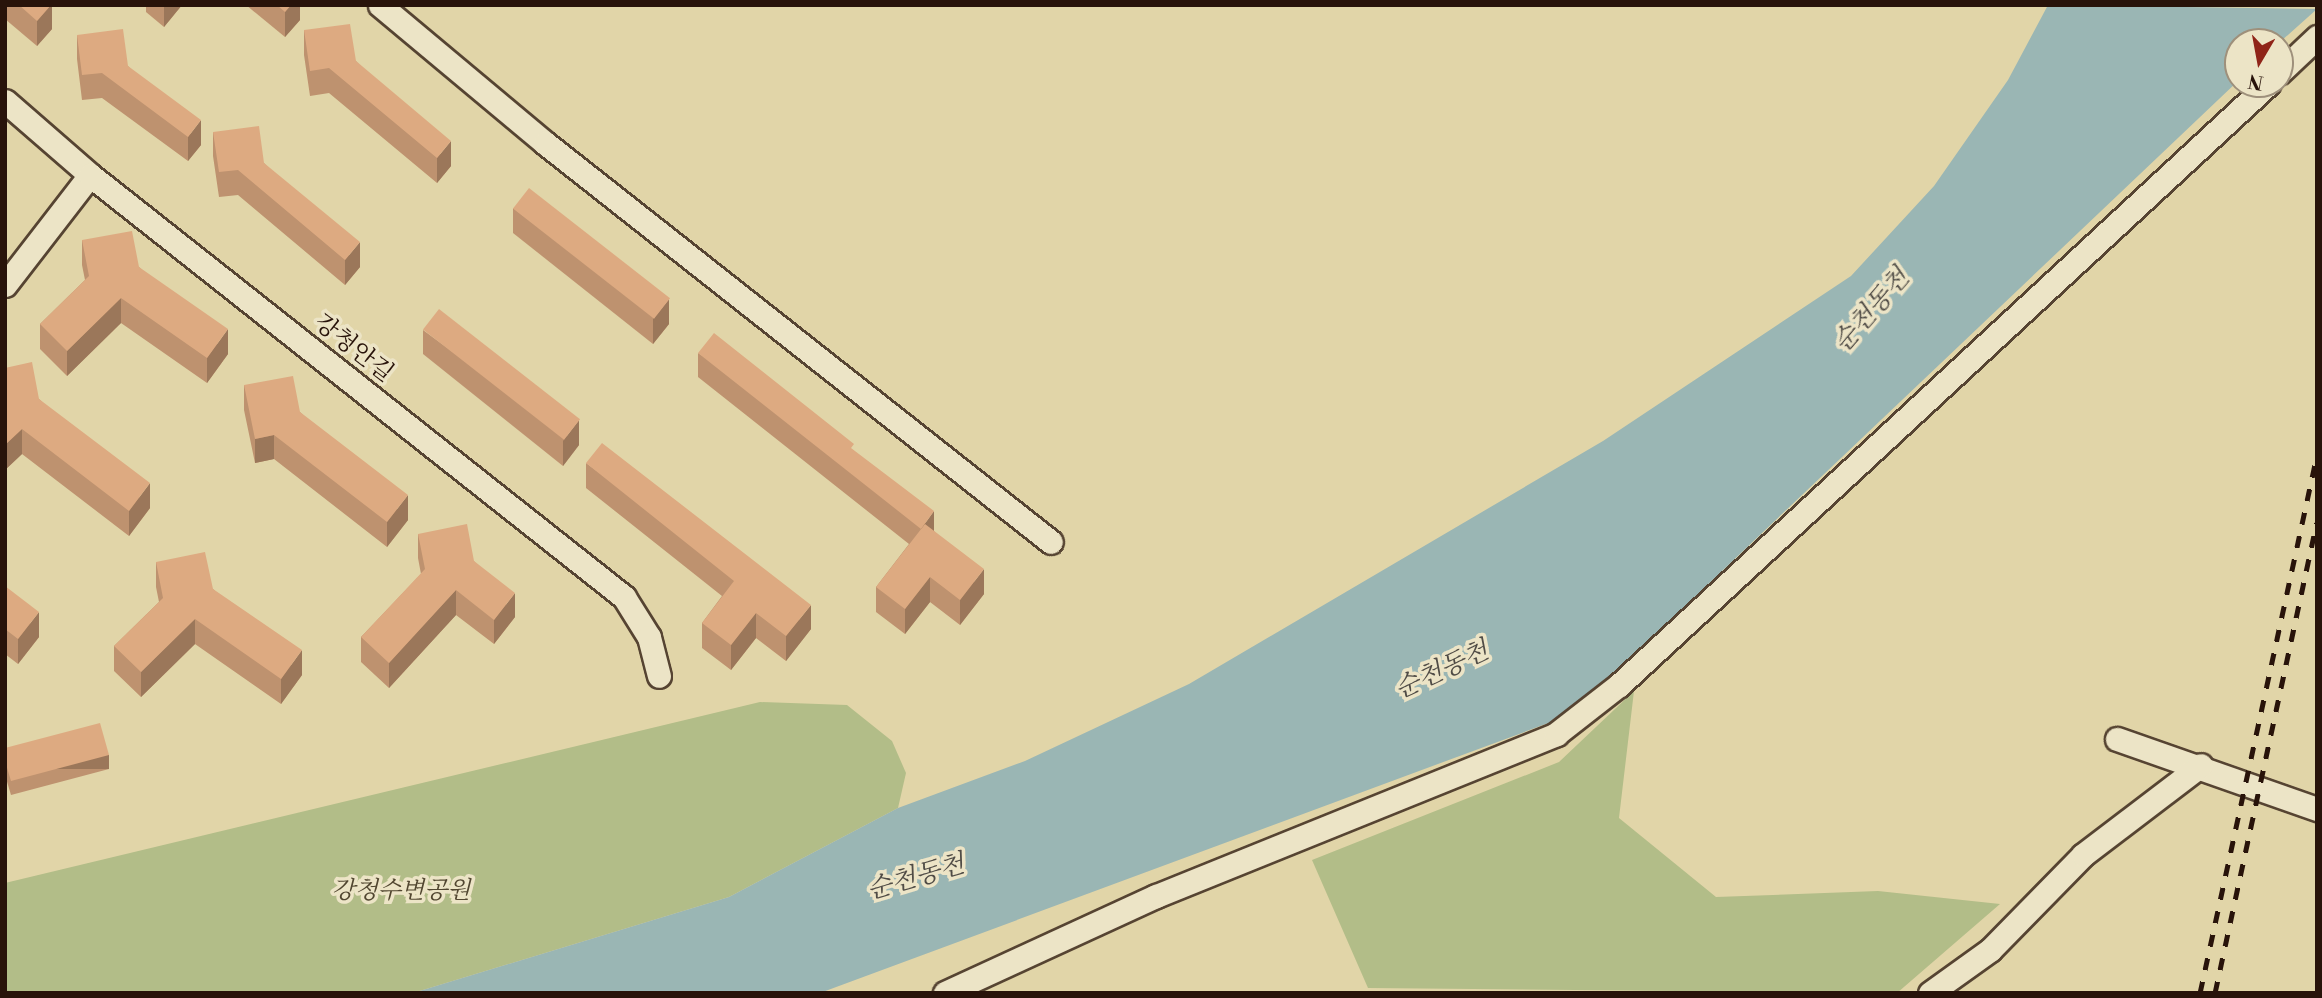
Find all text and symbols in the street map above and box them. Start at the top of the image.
north arrow [2224,28,2294,98]
text: N [2246,69,2265,95]
water label: 순천동천 [1827,263,1917,359]
street label: 강청안길 [308,309,398,389]
water label: 순천동천 [1390,636,1494,706]
water label: 순천동천 [863,849,969,907]
park label: 강청수변공원 [331,878,471,906]

